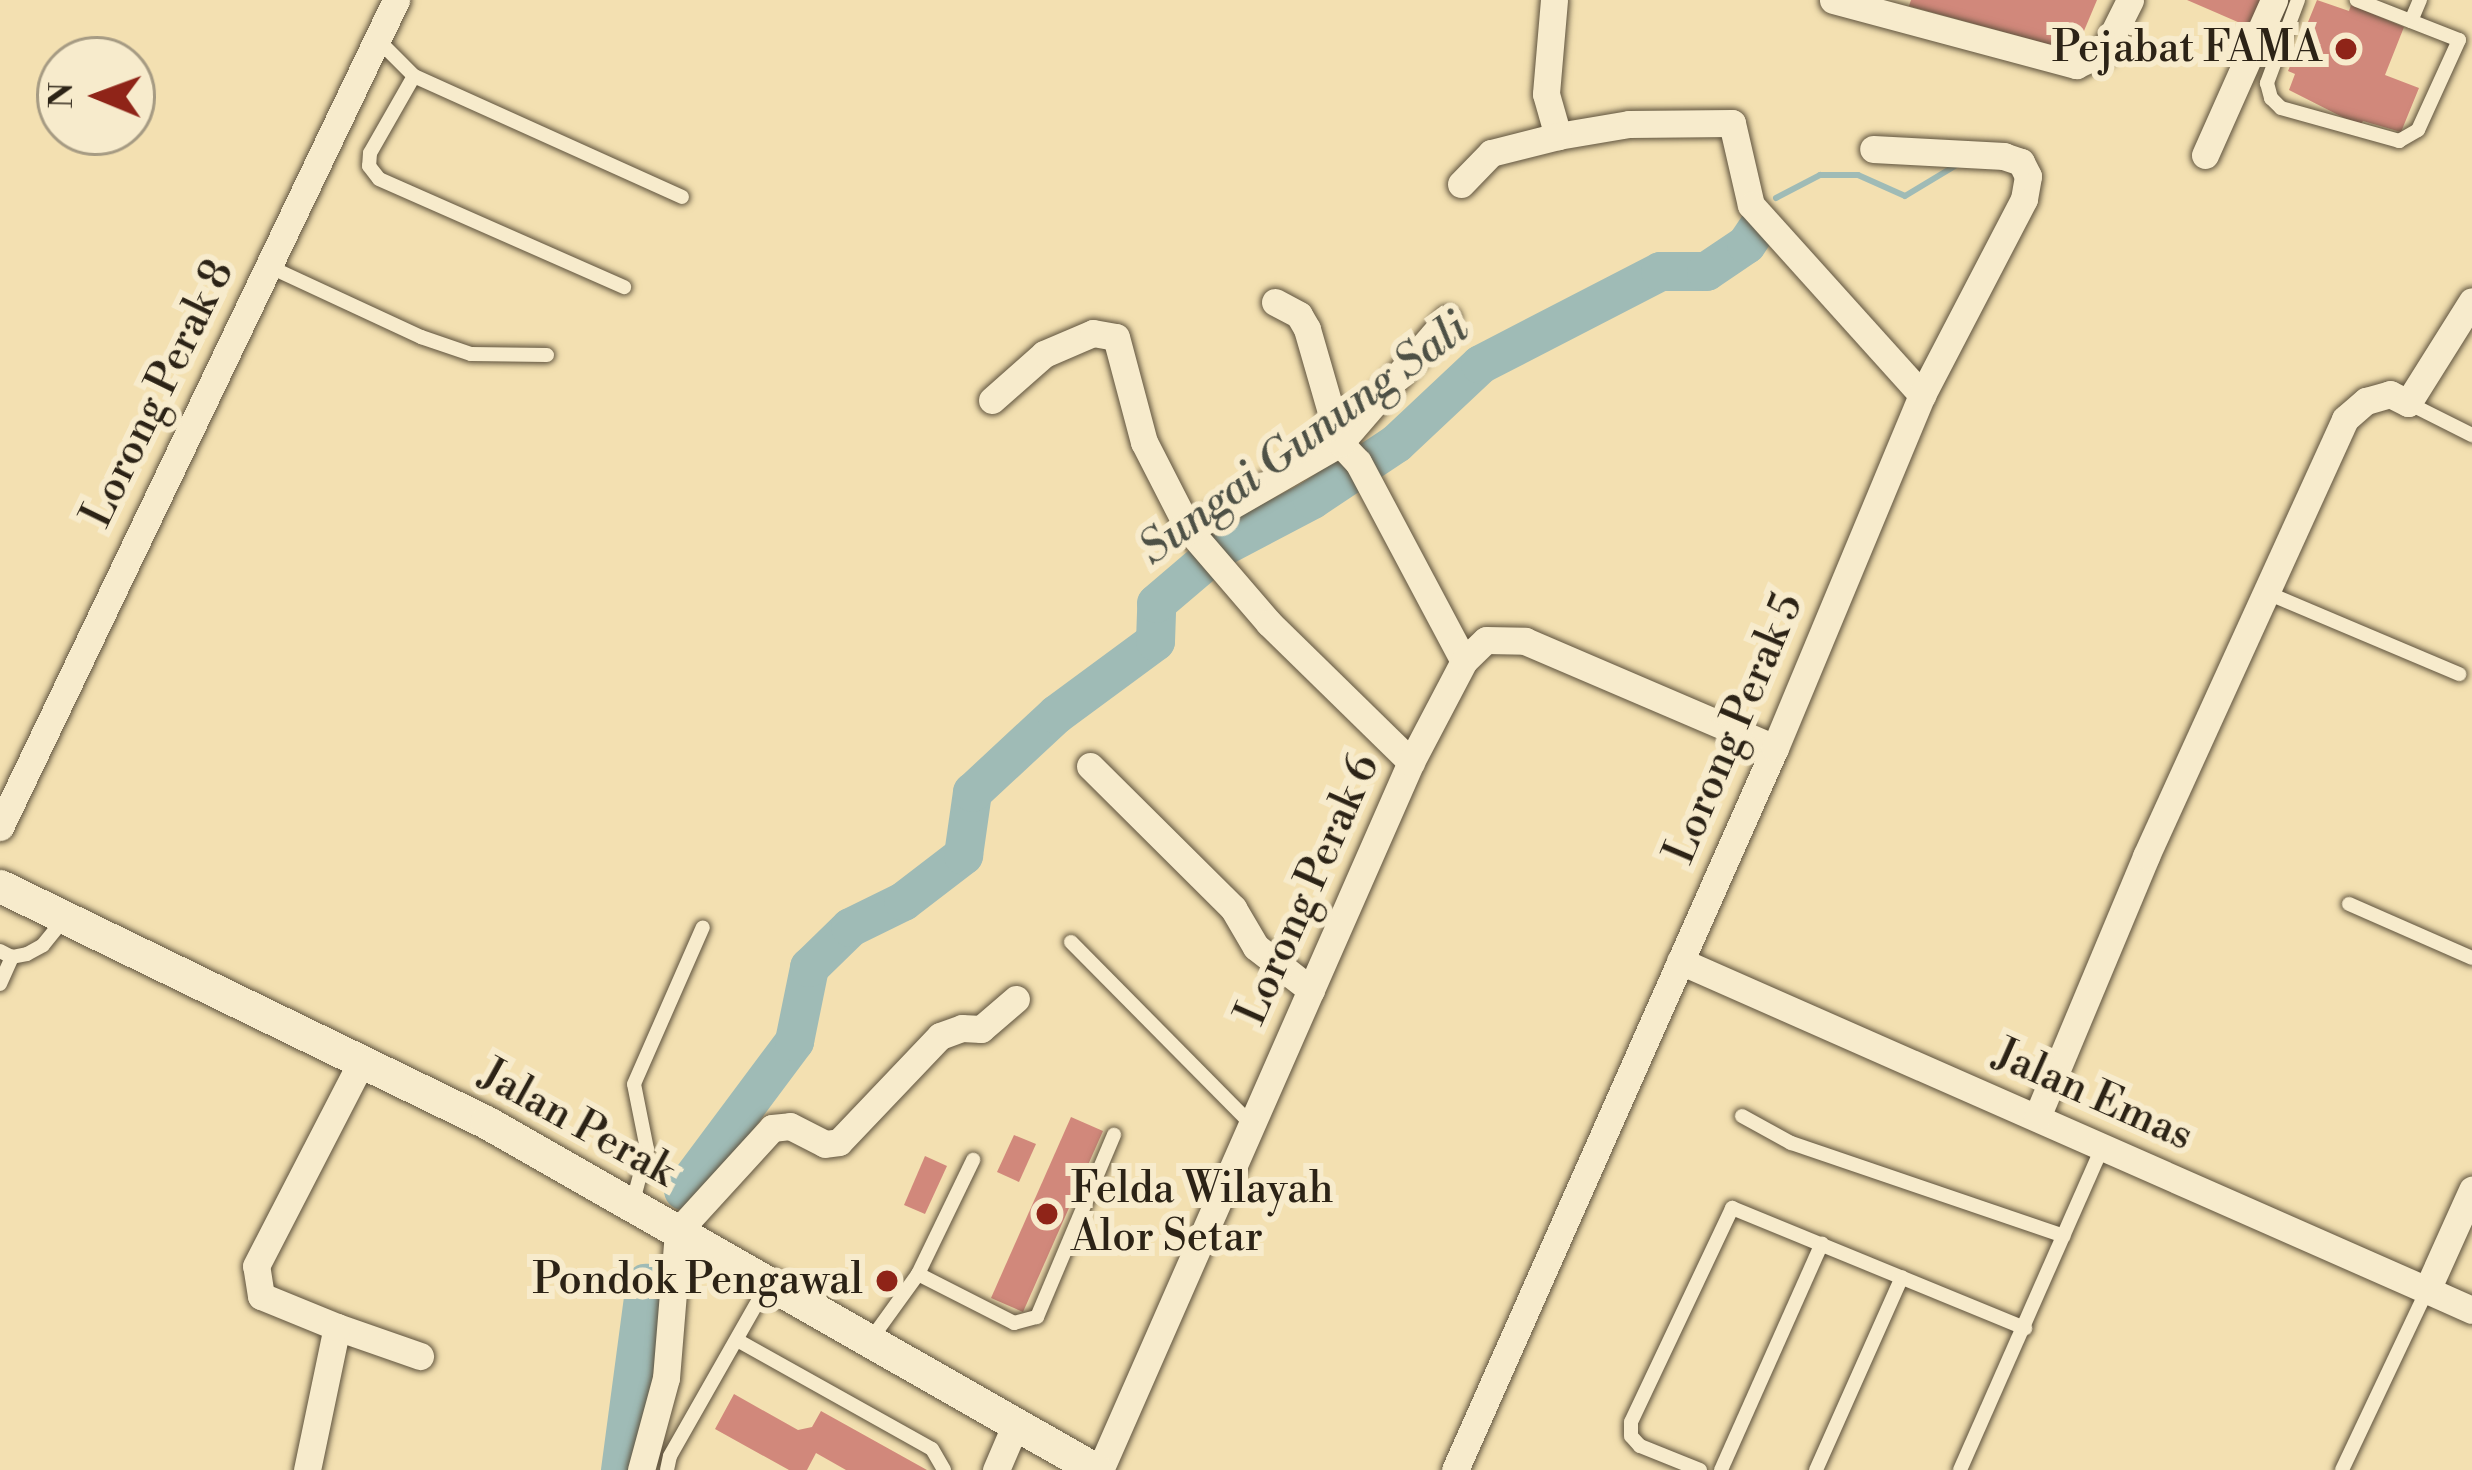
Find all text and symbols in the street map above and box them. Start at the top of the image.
place label: Pejabat FAMA [2052,24,2322,74]
north arrow [36,36,156,156]
marker: Pejabat FAMA [2333,36,2359,62]
text: N [42,82,83,109]
street label: Lorong Perak 8 [73,252,245,536]
water label: Sungai Gunung Sali [1128,301,1480,577]
street label: Lorong Perak 5 [1655,586,1815,872]
street label: Lorong Perak 6 [1227,747,1391,1033]
street label: Jalan Emas [1986,1030,2200,1162]
street label: Jalan Perak [471,1050,683,1198]
place label: Felda Wilayah Alor Setar [1071,1165,1333,1264]
marker: Felda Wilayah Alor Setar [1034,1201,1060,1227]
place label: Pondok Pengawal [533,1256,863,1306]
marker: Pondok Pengawal [874,1268,900,1294]

